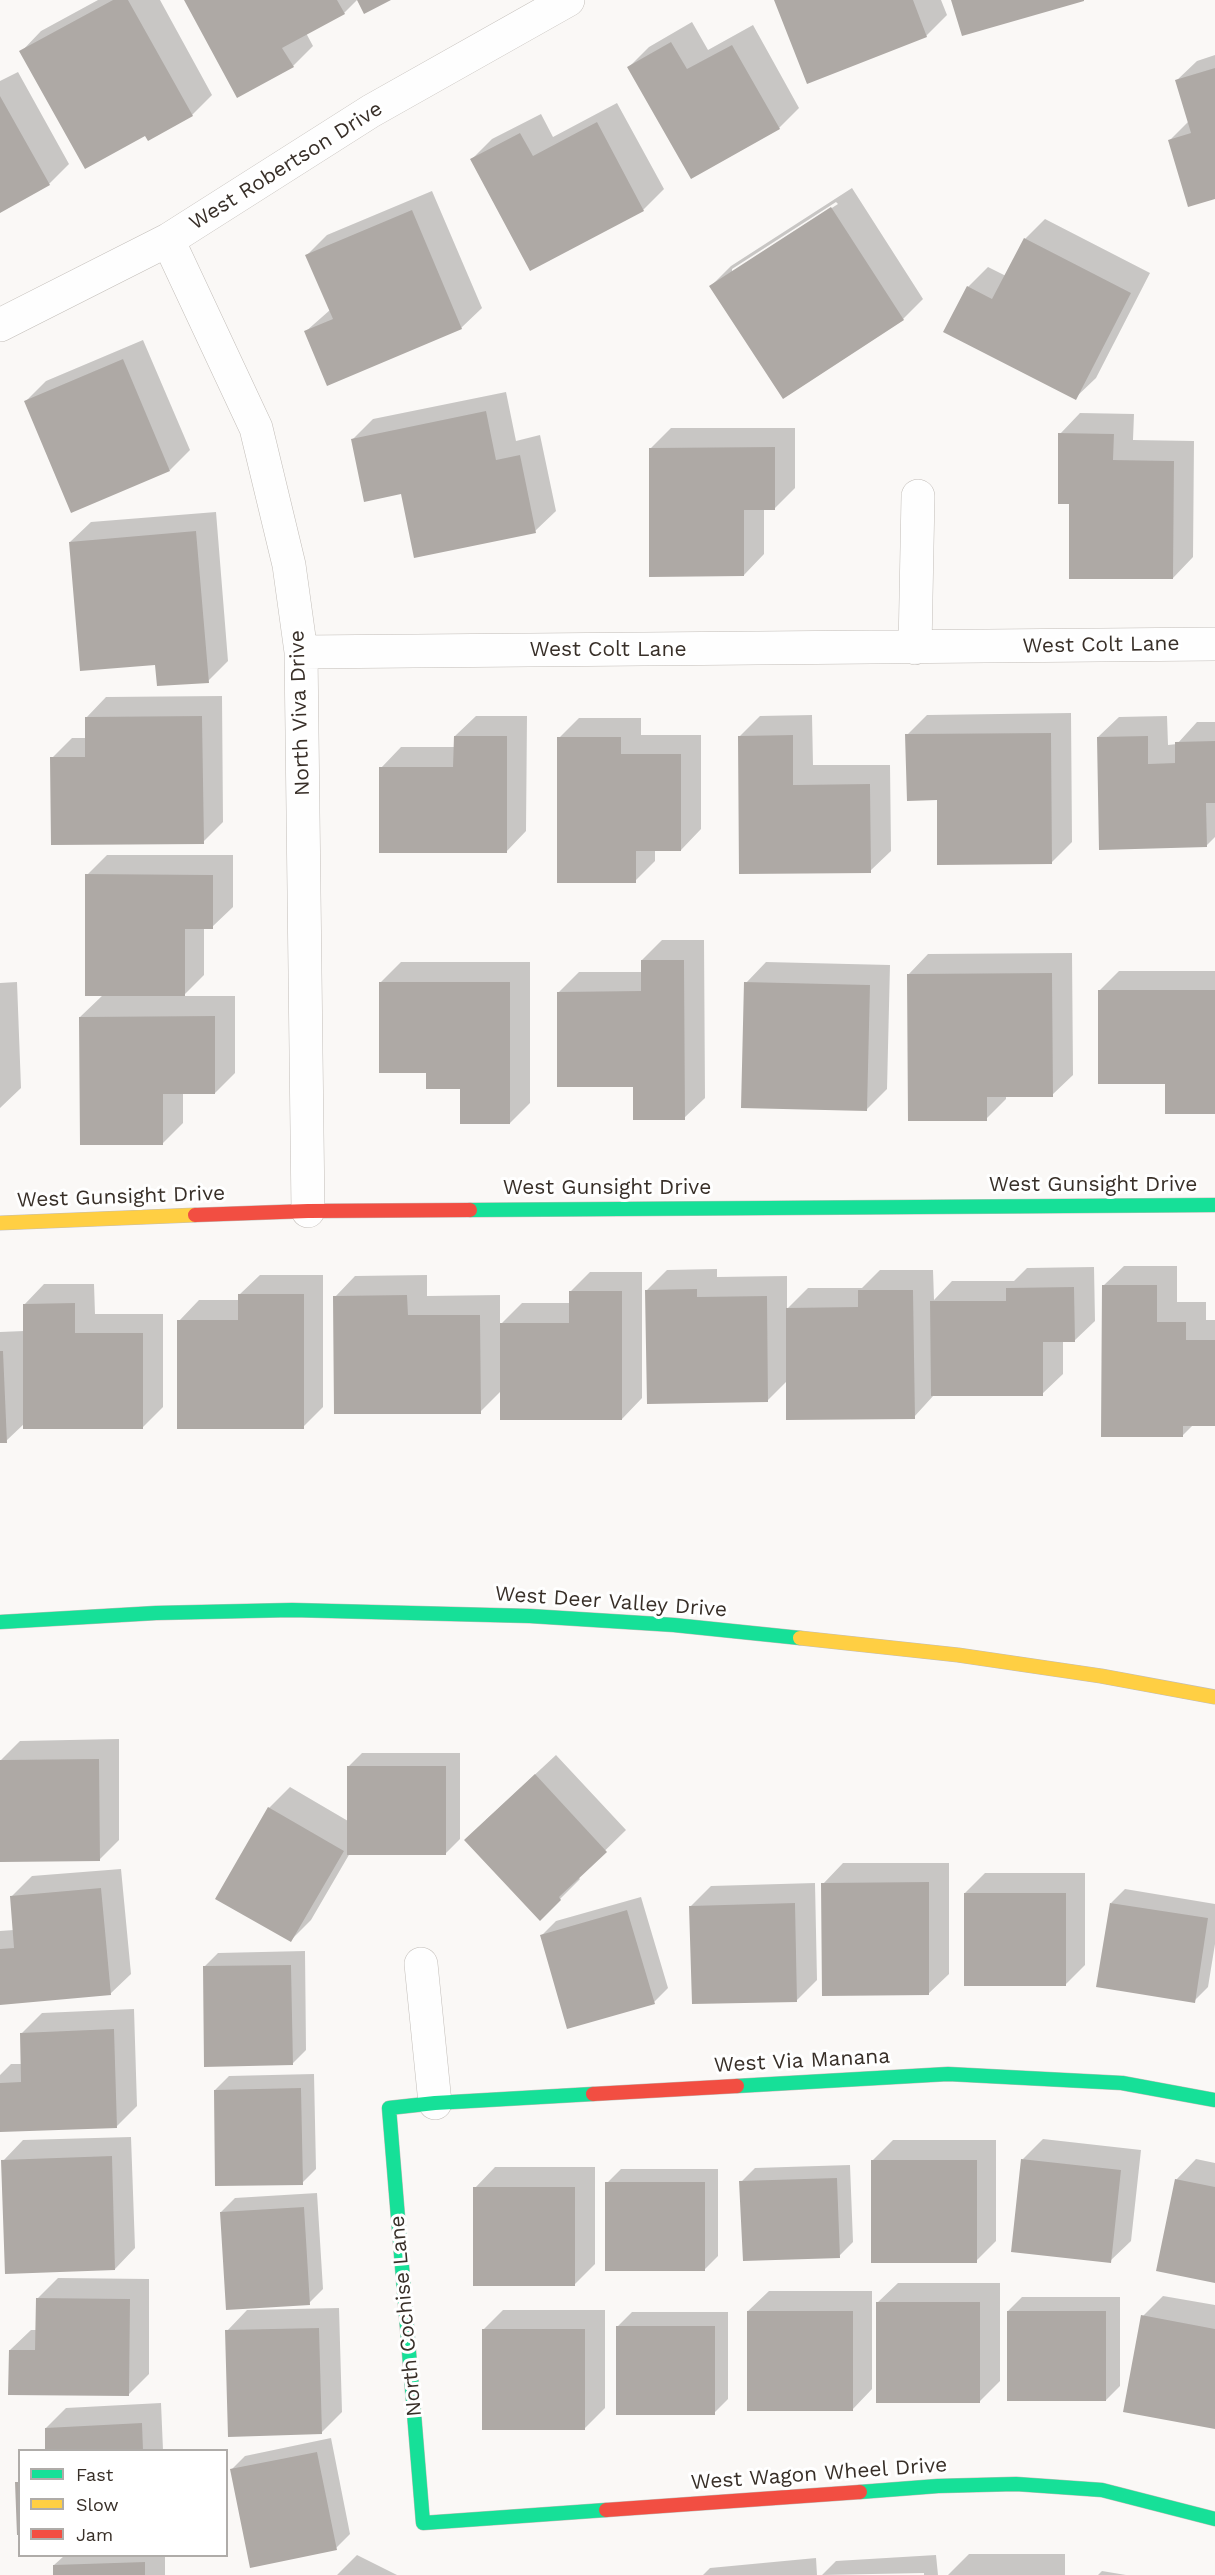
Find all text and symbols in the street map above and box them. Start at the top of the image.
street label: West Robertson Drive [185,96,387,236]
street label: North Viva Drive [285,630,315,796]
street label: West Colt Lane [1022,631,1180,659]
street label: West Colt Lane [529,637,687,663]
street label: West Gunsight Drive [989,1172,1197,1198]
street label: West Gunsight Drive [503,1175,711,1201]
street label: West Gunsight Drive [16,1181,226,1213]
street label: West Deer Valley Drive [494,1581,728,1623]
street label: West Via Manana [713,2044,891,2078]
street label: North Cochise Lane [385,2214,427,2418]
legend [18,2449,228,2557]
street label: West Wagon Wheel Drive [690,2452,948,2496]
text: Fast [76,2464,113,2485]
text: Slow [76,2494,119,2515]
text: Jam [76,2524,113,2545]

